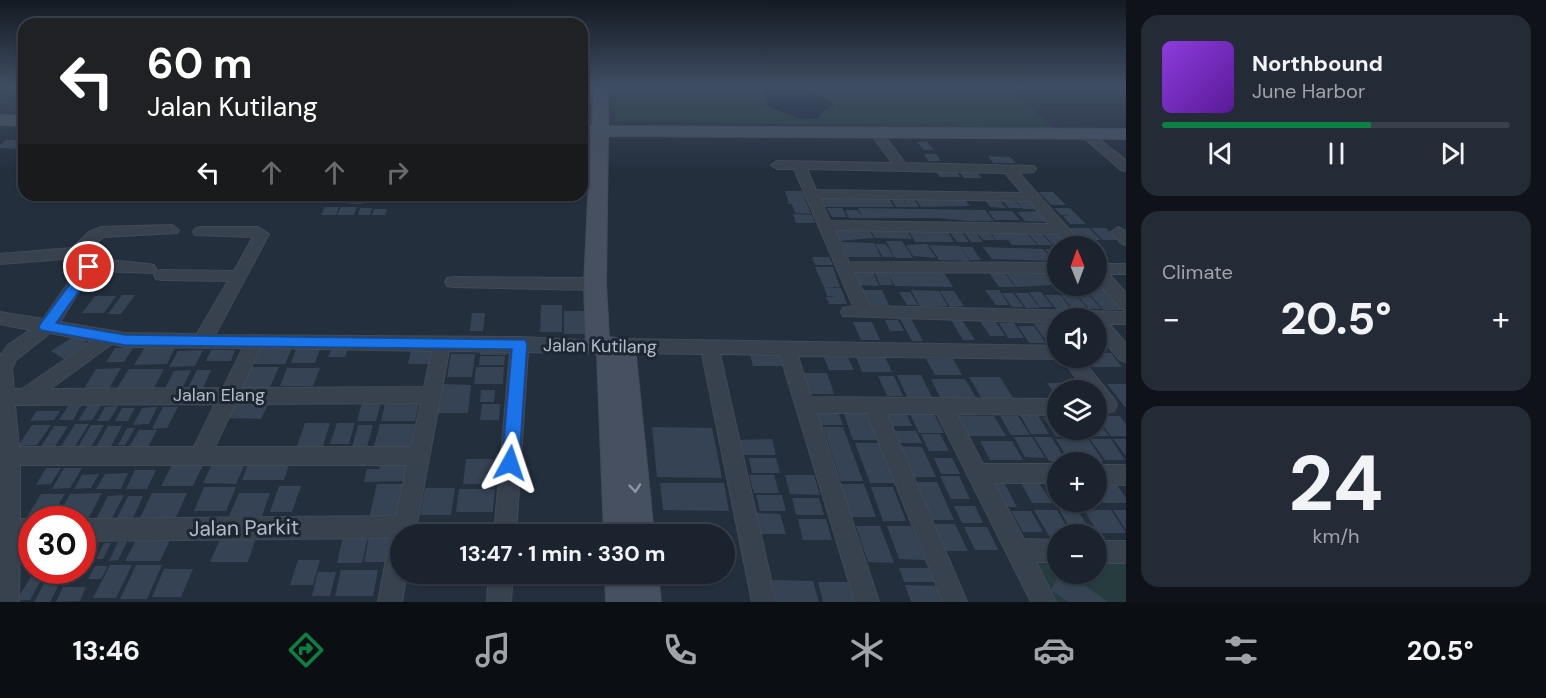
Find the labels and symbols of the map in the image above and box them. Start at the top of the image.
north arrow [1047,236,1107,296]
pin [63,241,114,292]
street label: Jalan Kutilang [543,333,657,359]
street label: Jalan Elang [173,383,265,407]
position arrow [478,431,542,495]
one-way arrow [628,484,641,493]
speed limit sign: 30 [18,506,96,584]
street label: Jalan Parkit [189,513,299,543]

